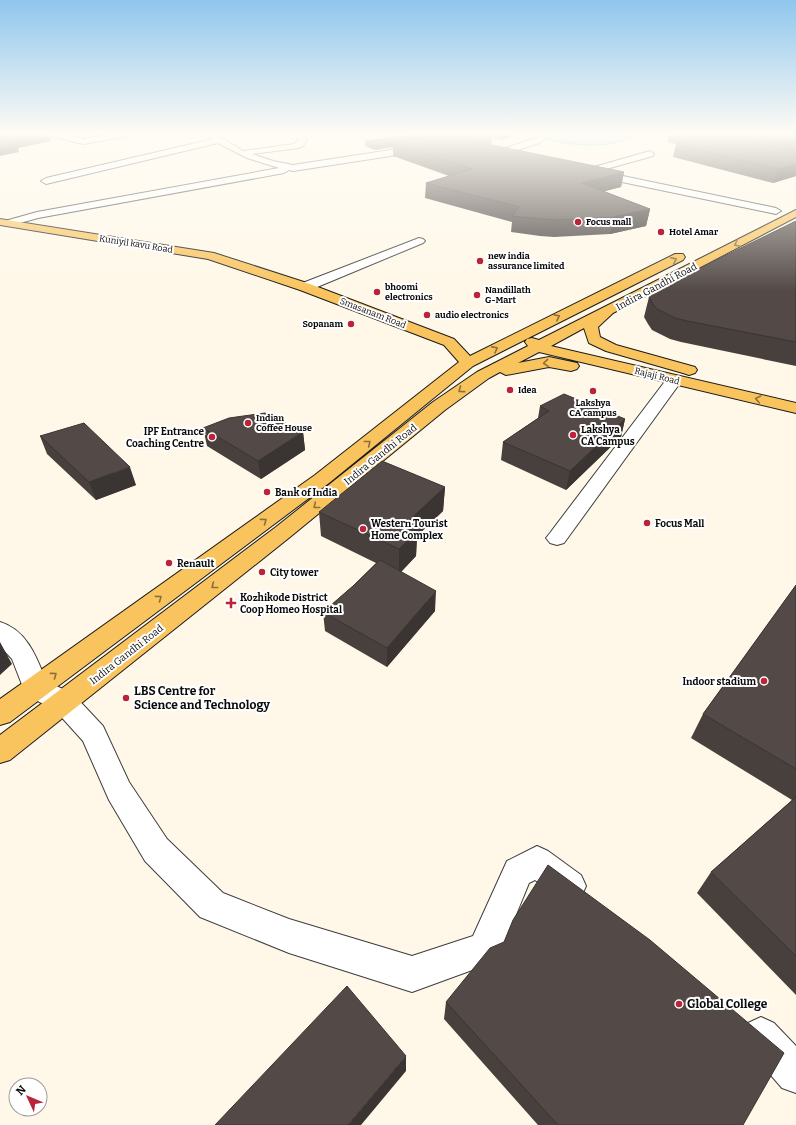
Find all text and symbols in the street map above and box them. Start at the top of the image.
marker: Focus mall [573,217,583,227]
place label: Focus mall [586,217,632,227]
marker: Hotel Amar [656,227,666,237]
place label: Hotel Amar [669,227,719,237]
street label: Kuniyil kavu Road [98,233,174,255]
one-way arrow [733,239,741,246]
place label: new india assurance limited [488,251,565,271]
marker: new india assurance limited [475,256,485,266]
one-way arrow [670,257,677,265]
street label: Indira Gandhi Road [614,260,699,313]
place label: bhoomi electronics [385,282,433,302]
place label: Nandillath G-Mart [485,285,531,305]
marker: bhoomi electronics [372,287,382,297]
marker: Nandillath G-Mart [472,290,482,300]
street label: Smasanam Road [339,296,408,330]
marker: audio electronics [422,310,432,320]
place label: audio electronics [435,310,509,320]
one-way arrow [553,314,561,322]
place label: Sopanam [303,319,343,329]
marker: Sopanam [346,319,356,329]
one-way arrow [491,346,499,354]
one-way arrow [542,359,549,368]
street label: Rajaji Road [633,366,681,387]
one-way arrow [459,385,466,392]
marker: Idea [505,385,515,395]
place label: Idea [518,385,537,395]
marker: Lakshya CA campus [588,386,598,396]
one-way arrow [755,396,761,404]
place label: Lakshya CA campus [569,398,617,418]
place label: Indian Coffee House [256,413,312,433]
marker: Indian Coffee House [243,418,253,428]
street label: Indira Gandhi Road [342,422,419,488]
place label: Lakshya CA Campus [581,424,635,448]
place label: IPF Entrance Coaching Centre [126,426,205,450]
marker: Lakshya CA Campus [568,430,578,440]
marker: IPF Entrance Coaching Centre [207,432,217,442]
one-way arrow [363,441,371,448]
marker: Bank of India [262,487,272,497]
place label: Bank of India [275,487,338,499]
one-way arrow [313,501,320,508]
place label: Western Tourist Home Complex [371,518,448,542]
marker: Focus Mall [642,518,652,528]
place label: Focus Mall [655,518,704,530]
one-way arrow [260,519,267,526]
marker: Western Tourist Home Complex [358,524,368,534]
marker: Renault [164,558,174,568]
place label: Renault [177,558,214,570]
marker: City tower [257,567,267,577]
place label: City tower [270,567,319,579]
one-way arrow [211,582,218,589]
place label: Kozhikode District Coop Homeo Hospital [240,592,342,616]
one-way arrow [155,596,162,603]
marker: Kozhikode District Coop Homeo Hospital [225,597,237,609]
street label: Indira Gandhi Road [87,622,166,687]
one-way arrow [50,672,57,679]
place label: Indoor stadium [682,676,756,688]
marker: Indoor stadium [759,676,769,686]
place label: LBS Centre for Science and Technology [134,684,270,712]
marker: LBS Centre for Science and Technology [121,693,131,703]
place label: Global College [687,997,768,1011]
marker: Global College [674,999,684,1009]
north arrow [8,1077,48,1117]
text: N [14,1082,29,1098]

